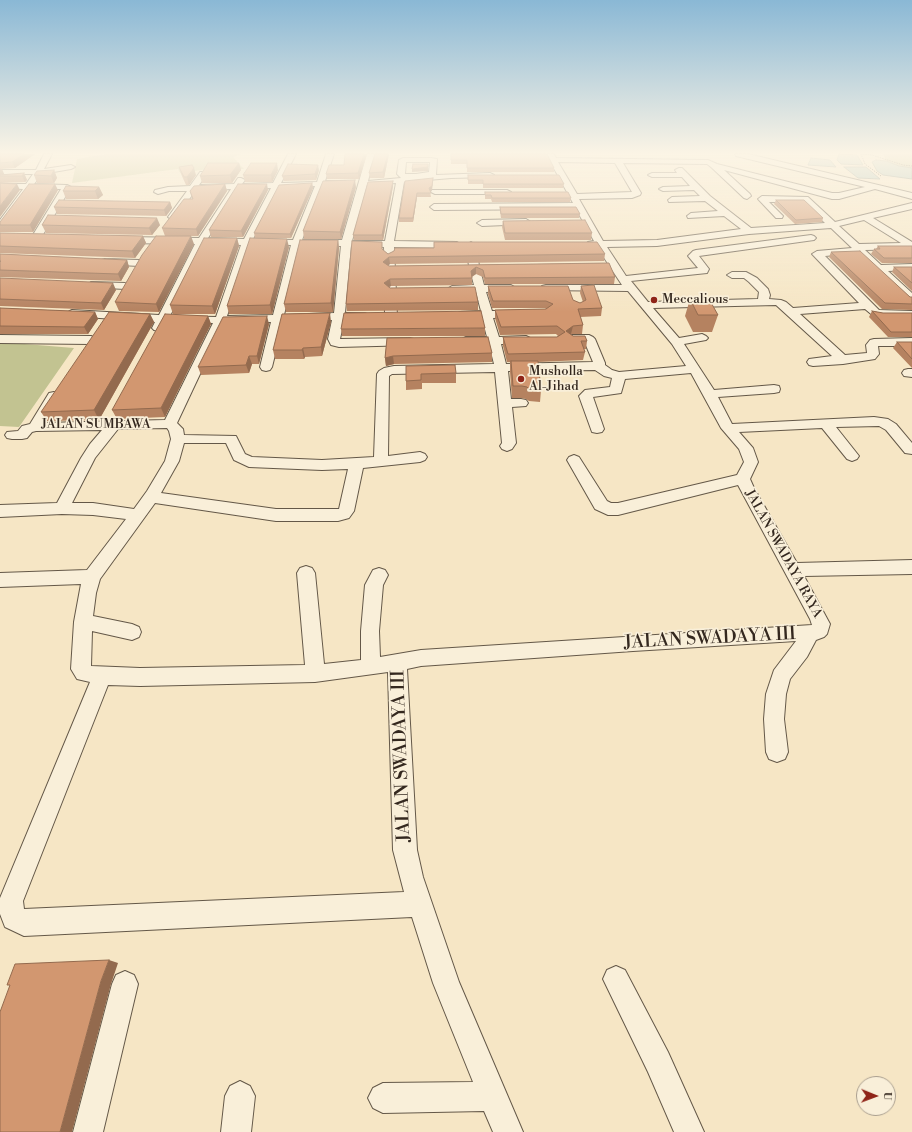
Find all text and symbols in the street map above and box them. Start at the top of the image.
place label: Meccalious [662,292,728,308]
marker: Meccalious [649,295,659,305]
place label: Musholla Al-Jihad [529,364,583,395]
marker: Musholla Al-Jihad [516,374,526,384]
street label: JALAN SUMBAWA [41,417,151,433]
street label: JALAN SWADAYA RAYA [741,487,825,621]
street label: JALAN SWADAYA III [624,624,796,654]
street label: JALAN SWADAYA III [388,670,416,842]
north arrow [856,1076,896,1116]
text: U [880,1092,894,1101]

